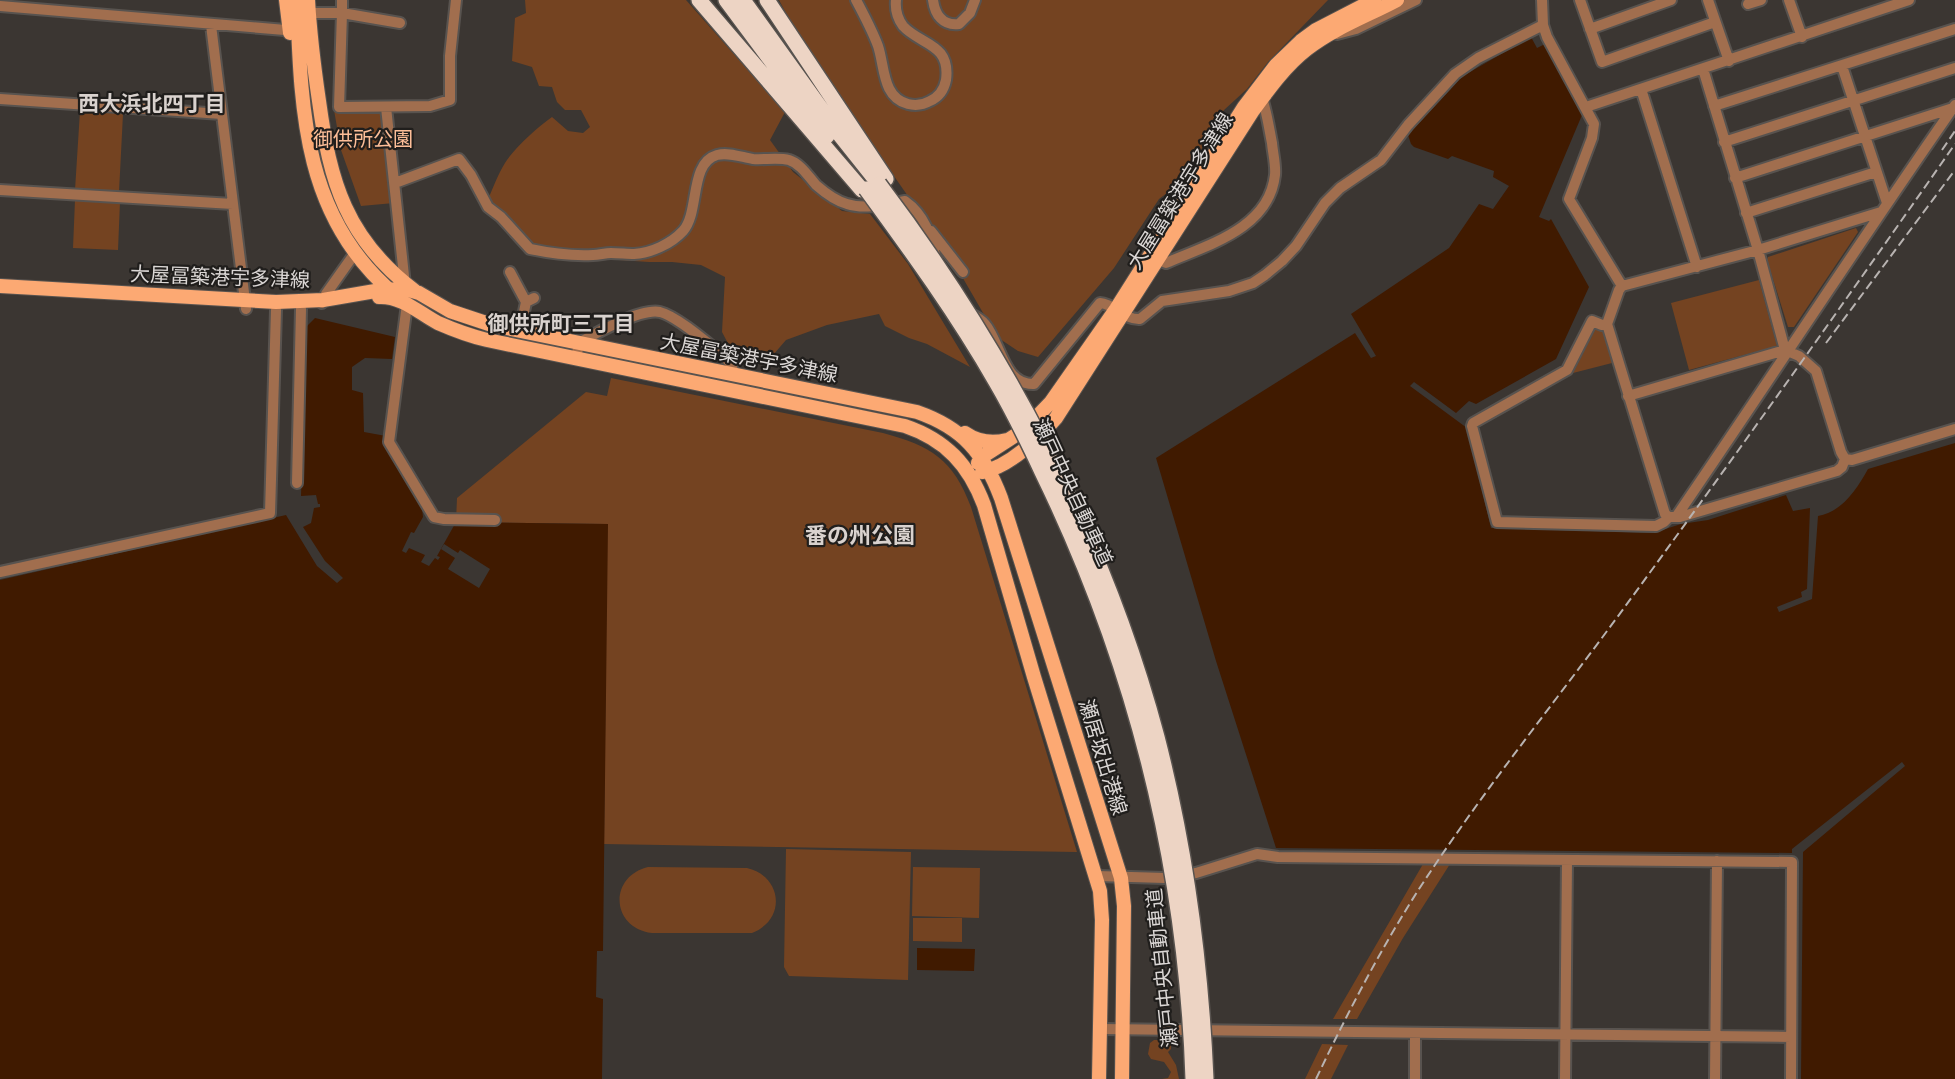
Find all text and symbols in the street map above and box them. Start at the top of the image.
district label: 西大浜北四丁目 [79,89,226,117]
street label: 大屋冨築港宇多津線 [1120,107,1239,274]
park label: 御供所公園 [313,125,413,152]
street label: 大屋冨築港宇多津線 [130,260,310,293]
district label: 御供所町三丁目 [488,309,635,337]
street label: 大屋冨築港宇多津線 [658,327,840,388]
street label: 瀬戸中央自動車道 [1027,414,1119,570]
district label: 番の州公園 [805,520,915,550]
street label: 瀬居坂出港線 [1073,696,1134,818]
street label: 瀬戸中央自動車道 [1140,887,1183,1049]

